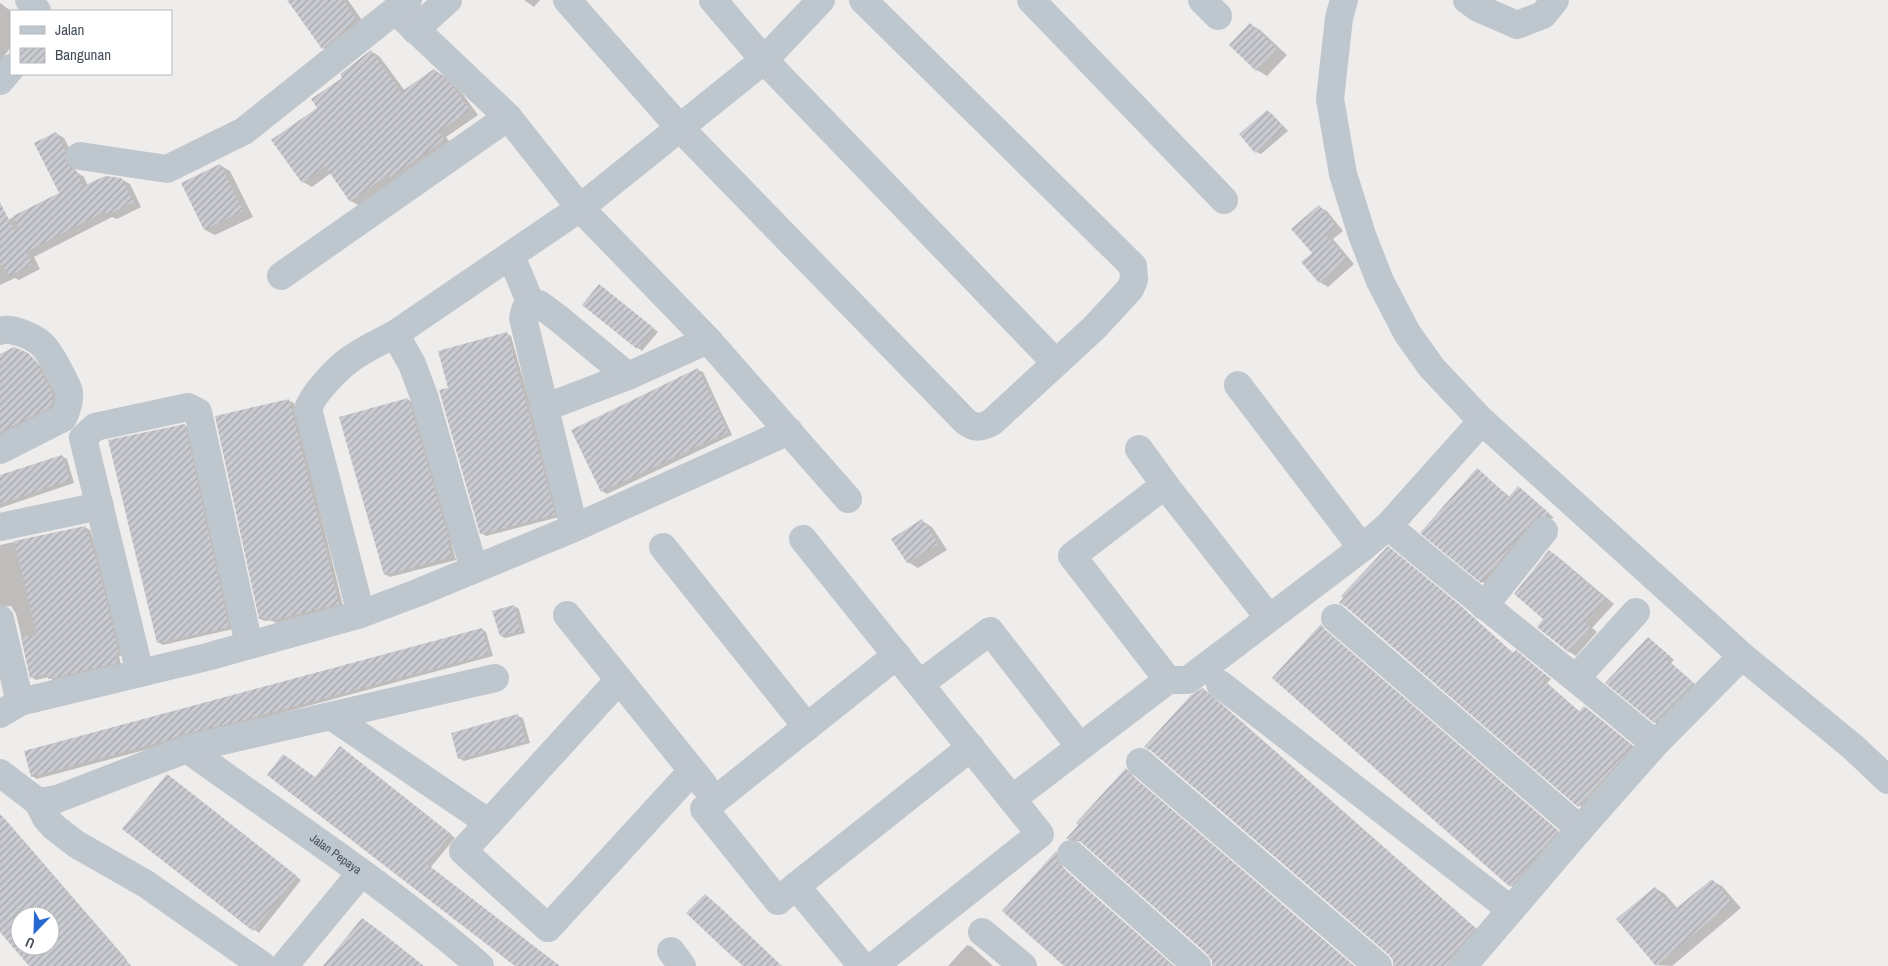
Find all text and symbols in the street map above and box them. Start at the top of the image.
legend [10,10,172,75]
text: Jalan [55,19,84,40]
text: Bangunan [55,44,111,65]
street label: Jalan Pepaya [307,830,365,878]
north arrow [10,906,60,956]
text: U [23,933,37,953]

